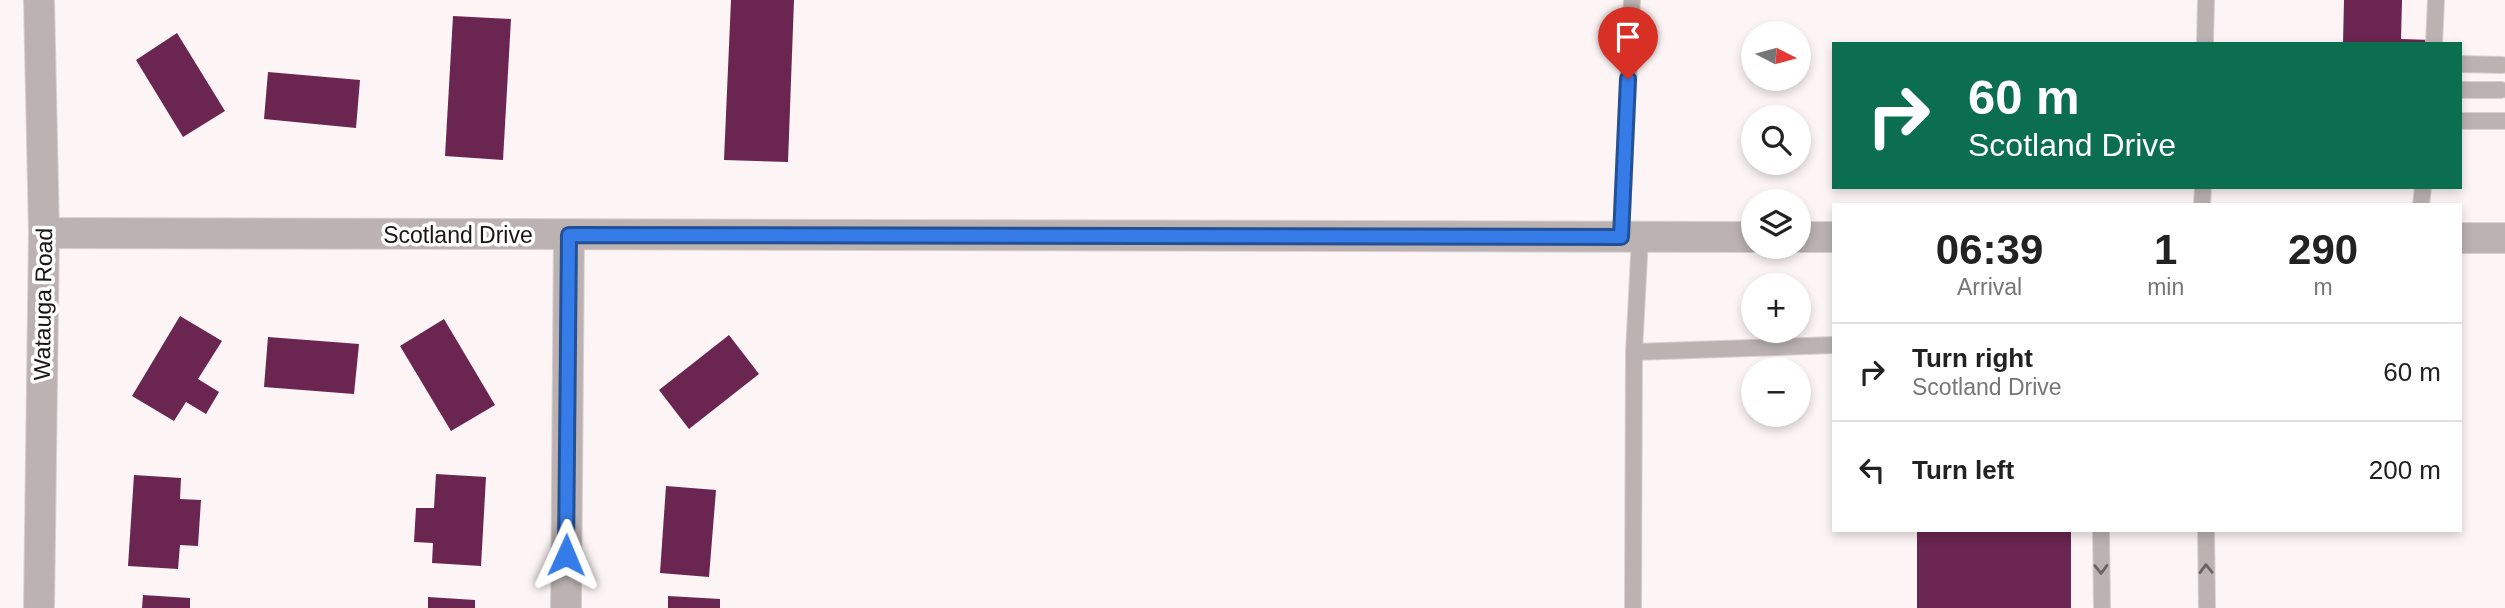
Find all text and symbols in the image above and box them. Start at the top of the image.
pin [1598,7,1658,79]
icon: arrive [1609,18,1647,56]
north arrow [1741,21,1811,91]
map controls [1741,21,1811,427]
icon: right [1853,70,1944,161]
text: 60 m [1968,70,2080,124]
button: search [1741,105,1811,175]
text: Scotland Drive [1968,127,2176,163]
button: layers [1741,189,1811,259]
street label: Scotland Drive [383,222,533,248]
text: 06:39 [1936,226,2043,273]
text: 1 [2154,226,2177,273]
text: 290 [2288,226,2358,273]
street label: Watauga Road [29,227,57,381]
button: + [1741,273,1811,343]
text: Arrival [1957,274,2022,300]
text: min [2147,274,2184,300]
text: m [2314,274,2333,300]
text: Turn right [1912,343,2033,373]
icon: right [1853,353,1891,391]
button: − [1741,357,1811,427]
text: 60 m [2383,357,2441,387]
text: Scotland Drive [1912,374,2062,400]
icon: left [1853,451,1891,489]
text: Turn left [1912,455,2014,485]
text: 200 m [2369,455,2441,485]
position arrow [529,518,603,592]
one-way arrow [2199,563,2214,574]
one-way arrow [2093,564,2109,575]

